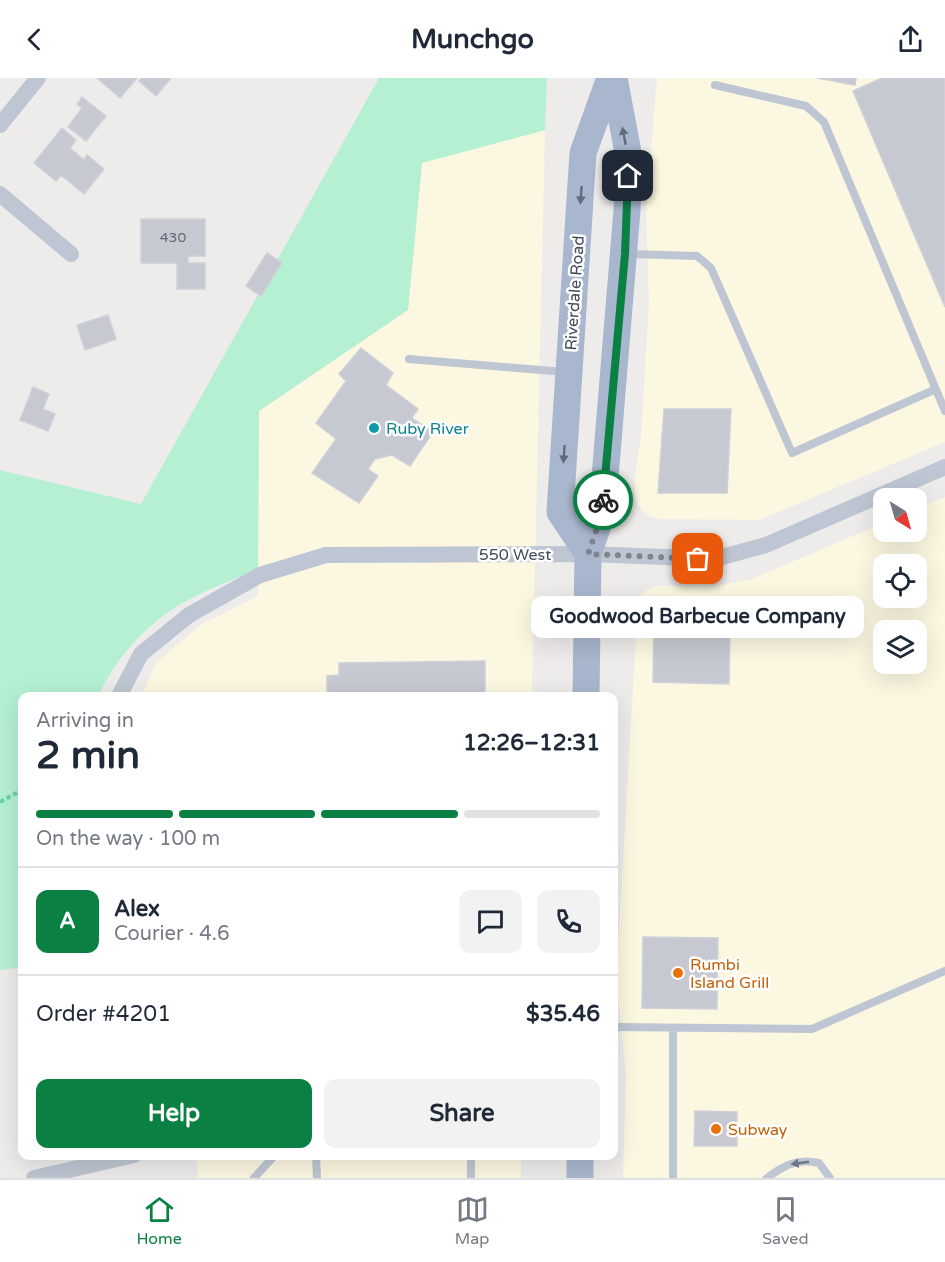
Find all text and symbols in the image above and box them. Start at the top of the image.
icon: back [18,23,51,56]
text: Munchgo [411,23,534,56]
icon: share [894,23,927,56]
one-way arrow [619,126,628,145]
pin [602,150,653,201]
icon: home [611,159,644,192]
one-way arrow [576,185,585,204]
house number: 430 [160,229,186,246]
street label: Riverdale Road [561,235,589,351]
place label: Ruby River [386,419,470,439]
marker: Ruby River [367,421,381,435]
one-way arrow [559,444,569,463]
courier [573,470,633,530]
icon: bike [587,484,620,517]
north arrow [873,488,927,542]
map controls [873,488,927,674]
pin [672,533,723,584]
icon: bag [681,542,714,575]
street label: 550 West [479,545,551,565]
button: locate [873,554,927,608]
callout: Goodwood Barbecue Company [532,595,864,637]
text: Goodwood Barbecue Company [549,605,846,629]
button: layers [873,620,927,674]
text: Arriving in [36,709,134,733]
text: 12:26–12:31 [463,730,600,756]
text: 2 min [36,732,140,779]
text: On the way · 100 m [36,827,220,851]
button: chat [459,890,522,953]
button: phone [537,890,600,953]
text: Alex [114,896,160,922]
text: A [59,908,76,934]
text: Courier · 4.6 [114,922,229,946]
place label: Rumbi Island Grill [690,955,769,993]
marker: Rumbi Island Grill [671,966,685,980]
text: Order #4201 [36,1001,171,1027]
text: $35.46 [526,1001,600,1027]
button: Help [36,1079,312,1148]
button: Share [324,1079,600,1148]
place label: Subway [728,1120,788,1140]
marker: Subway [709,1122,723,1136]
one-way arrow [790,1158,809,1167]
tab: Home [136,1193,182,1249]
tab: Map [455,1193,489,1249]
tab: Saved [762,1193,808,1249]

